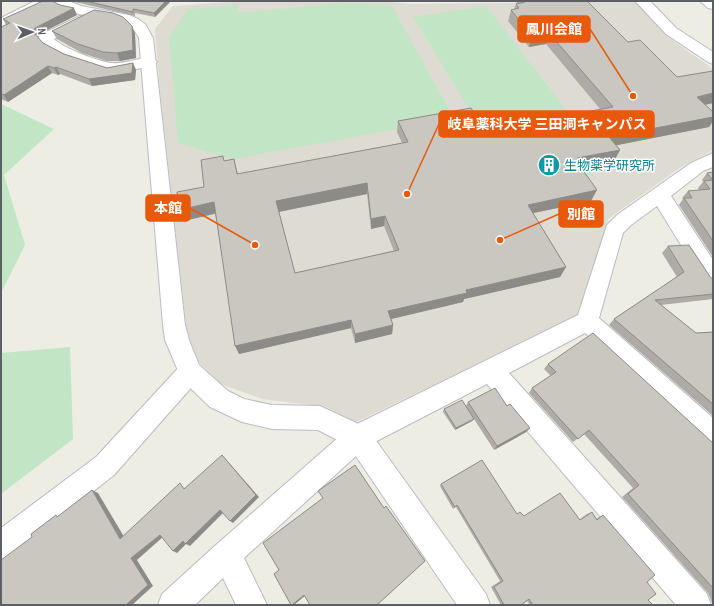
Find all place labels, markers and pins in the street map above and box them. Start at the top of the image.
callout: 鳳川会館 [518,16,590,42]
callout: 岐阜薬科大学 三田洞キャンパス [439,111,654,137]
building icon: 生物薬学研究所 [536,152,562,178]
place label: 生物薬学研究所 [564,157,655,174]
callout: 本館 [146,195,190,221]
callout: 別館 [559,201,603,227]

